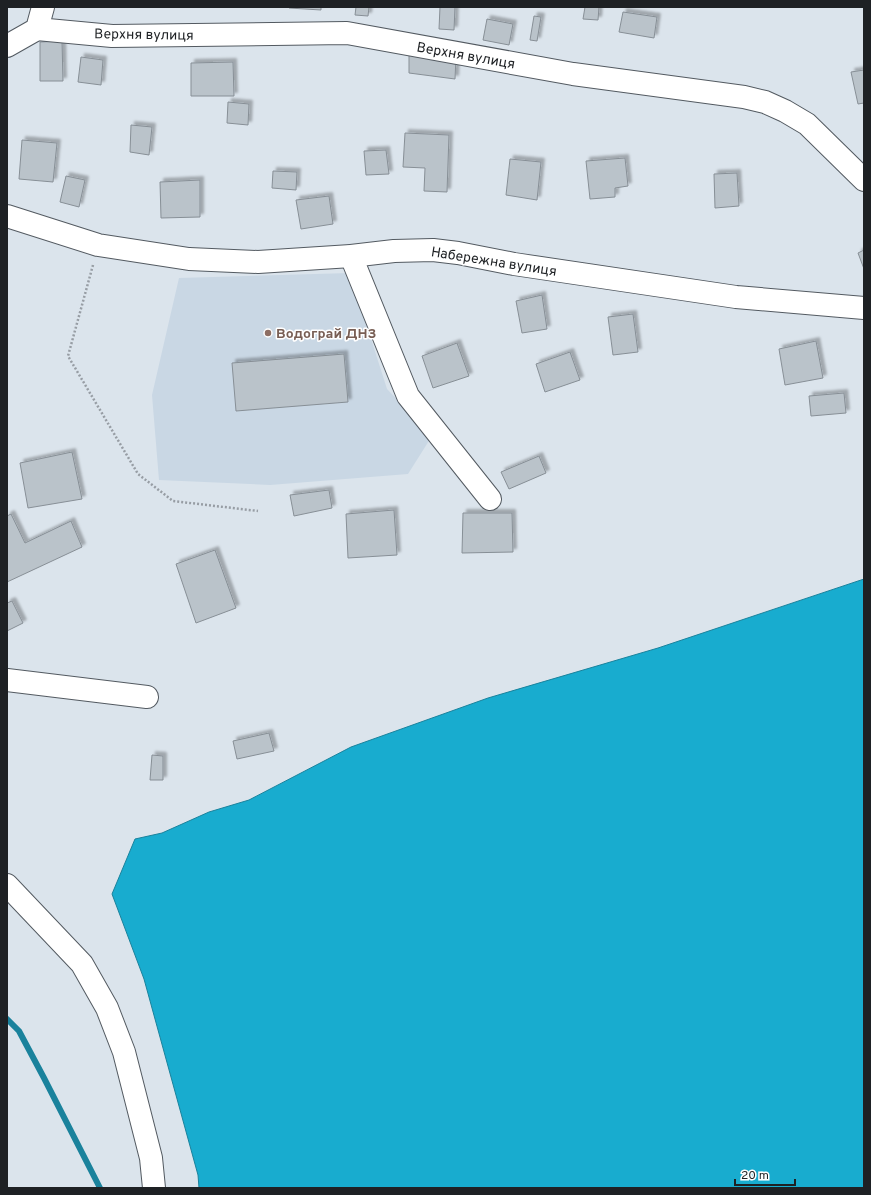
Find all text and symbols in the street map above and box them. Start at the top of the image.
street label: Верхня вулиця [94,26,194,45]
street label: Верхня вулиця [415,39,516,73]
street label: Набережна вулиця [430,244,558,281]
place label: Водограй ДНЗ [276,326,377,343]
marker: Водограй ДНЗ [263,328,273,338]
scale bar [735,1161,795,1187]
text: 20 m [741,1168,769,1184]

